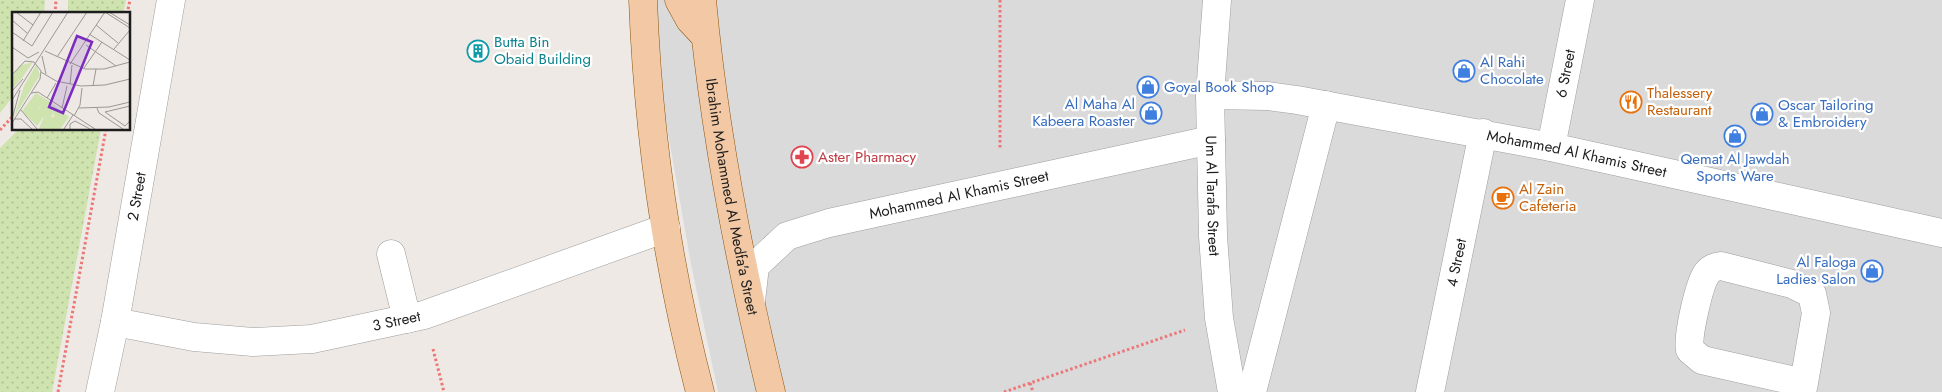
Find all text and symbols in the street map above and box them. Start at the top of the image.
inset map [12,12,130,130]
place label: Butta Bin Obaid Building [494,31,591,70]
building icon: Butta Bin Obaid Building [466,39,490,63]
street label: 6 Street [1550,47,1581,100]
place label: Al Rahi Chocolate [1480,51,1544,90]
shop icon: Al Rahi Chocolate [1452,59,1476,83]
shop icon: Goyal Book Shop [1136,75,1160,99]
place label: Goyal Book Shop [1164,76,1274,98]
street label: Ibrahim Mohammed Al Medfa'a Street [700,77,764,318]
place label: Thalessery Restaurant [1647,82,1713,121]
restaurant icon: Thalessery Restaurant [1619,90,1643,114]
place label: Al Maha Al Kabeera Roaster [1032,93,1136,132]
place label: Oscar Tailoring & Embroidery [1778,94,1874,133]
shop icon: Al Maha Al Kabeera Roaster [1139,101,1163,125]
shop icon: Oscar Tailoring & Embroidery [1750,102,1774,126]
street label: Mohammed Al Khamis Street [1485,124,1669,183]
shop icon: Qemat Al Jawdah Sports Ware [1723,124,1747,148]
street label: Um Al Tarafa Street [1200,135,1225,257]
pharmacy icon: Aster Pharmacy [790,145,814,169]
place label: Aster Pharmacy [818,146,916,168]
place label: Qemat Al Jawdah Sports Ware [1680,148,1790,187]
street label: Mohammed Al Khamis Street [867,164,1051,225]
street label: 2 Street [122,170,152,222]
place label: Al Zain Cafeteria [1519,178,1576,217]
cafe icon: Al Zain Cafeteria [1491,186,1515,210]
street label: 4 Street [1441,236,1472,289]
place label: Al Faloga Ladies Salon [1776,251,1856,290]
shop icon: Al Faloga Ladies Salon [1860,259,1884,283]
street label: 3 Street [370,305,423,337]

